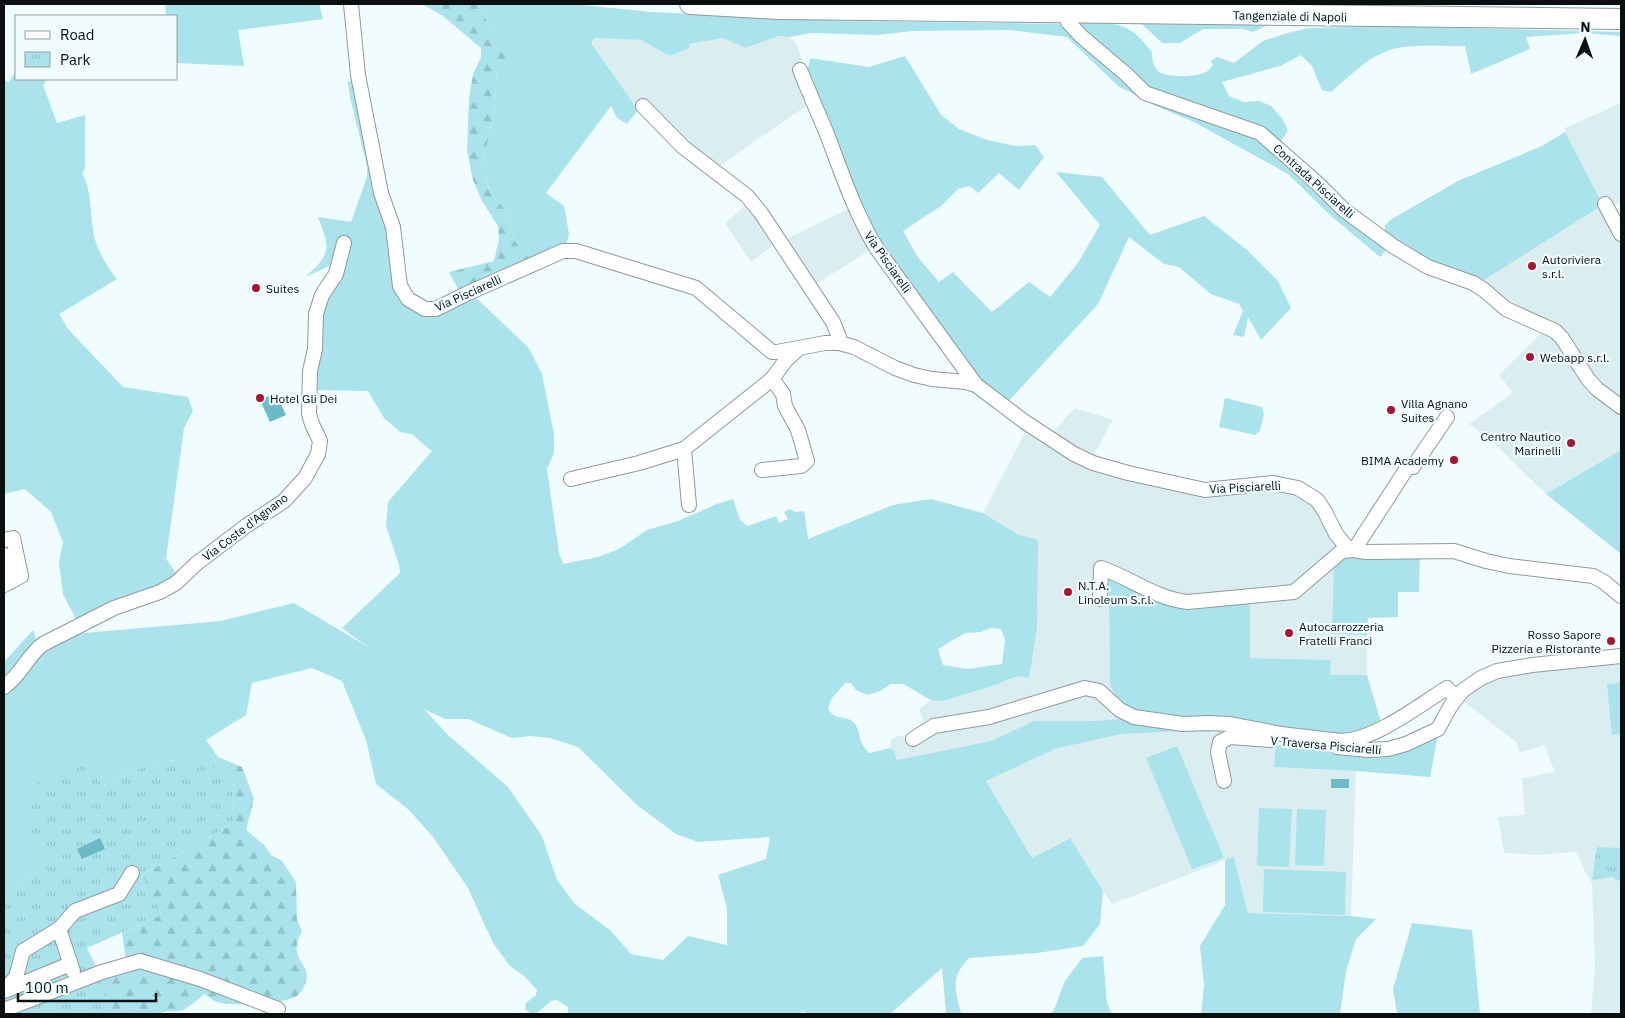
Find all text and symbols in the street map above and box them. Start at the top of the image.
street label: Tangenziale di Napoli [1233,8,1347,24]
legend [15,15,178,80]
north arrow [1560,15,1610,65]
text: N [1580,18,1591,36]
text: Road [60,25,95,44]
text: Park [60,50,90,69]
street label: Contrada Pisciarelli [1270,141,1358,221]
street label: Via Pisciarelli [861,228,915,296]
place label: Autoriviera s.r.l. [1542,252,1602,281]
marker: Autoriviera s.r.l. [1526,260,1538,272]
street label: Via Pisciarelli [432,272,504,314]
place label: Suites [266,281,300,296]
marker: Suites [250,282,262,294]
place label: Webapp s.r.l. [1540,350,1610,365]
marker: Webapp s.r.l. [1524,351,1536,363]
place label: Hotel Gli Dei [270,391,337,406]
marker: Hotel Gli Dei [254,392,266,404]
place label: Villa Agnano Suites [1401,396,1468,425]
marker: Villa Agnano Suites [1385,404,1397,416]
place label: Centro Nautico Marinelli [1480,429,1561,458]
marker: Centro Nautico Marinelli [1565,437,1577,449]
place label: BIMA Academy [1361,453,1444,468]
marker: BIMA Academy [1448,454,1460,466]
street label: Via Pisciarelli [1209,478,1281,496]
street label: Via Coste d'Agnano [199,490,291,564]
place label: N.T.A. Linoleum S.r.l. [1078,578,1154,607]
marker: N.T.A. Linoleum S.r.l. [1062,586,1074,598]
place label: Autocarrozzeria Fratelli Franci [1299,619,1384,648]
marker: Autocarrozzeria Fratelli Franci [1283,627,1295,639]
place label: Rosso Sapore Pizzeria e Ristorante [1491,627,1601,656]
marker: Rosso Sapore Pizzeria e Ristorante [1605,635,1617,647]
street label: V Traversa Pisciarelli [1270,733,1382,757]
scale bar [18,970,155,1002]
text: 100 m [25,978,69,997]

